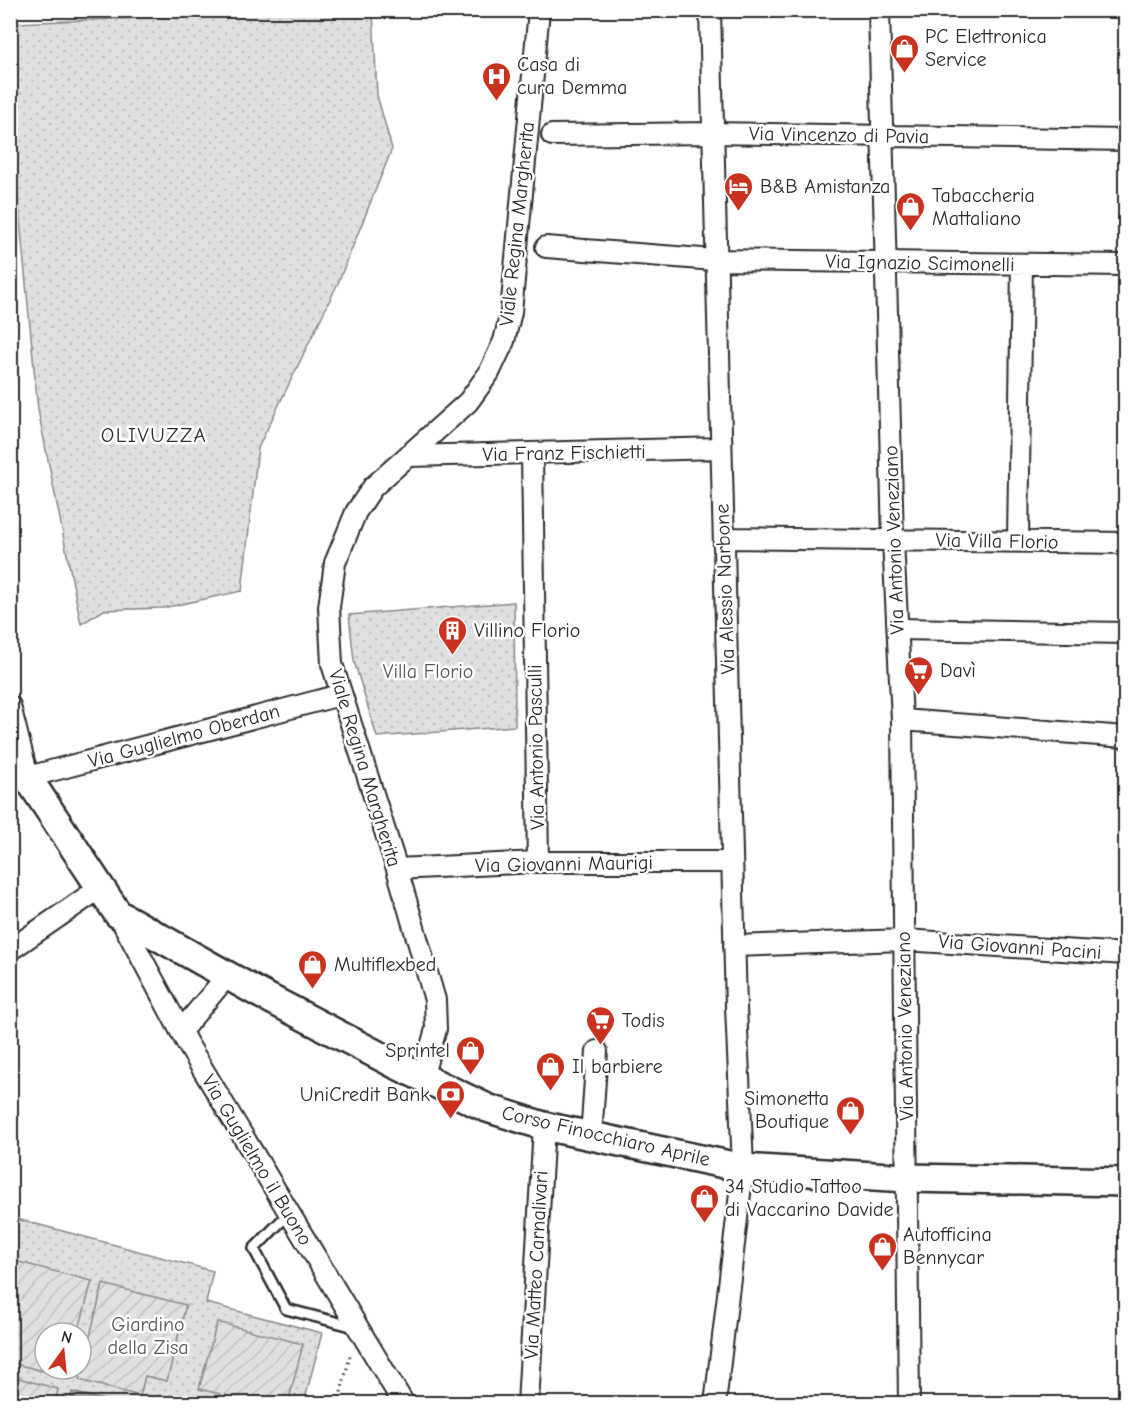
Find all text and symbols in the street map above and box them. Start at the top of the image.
place label: PC Elettronica Service [925,25,1047,71]
shop icon: PC Elettronica Service [888,32,920,74]
place label: Casa di cura Demma [517,53,627,99]
hospital icon: Casa di cura Demma [480,60,512,102]
street label: Viale Regina Margherita [495,121,539,327]
street label: Via Vincenzo di Pavia [749,122,929,148]
hotel icon: B&B Amistanza [723,170,755,212]
place label: B&B Amistanza [760,175,890,198]
place label: Tabaccheria Mattaliano [932,184,1035,230]
shop icon: Tabaccheria Mattaliano [895,190,927,232]
street label: Via Ignazio Scimonelli [825,250,1015,276]
district label: OLIVUZZA [101,423,207,447]
street label: Via Franz Fischietti [482,440,646,466]
street label: Via Antonio Veneziano [879,445,909,635]
street label: Via Alessio Narbone [711,503,739,675]
street label: Via Villa Florio [935,528,1059,554]
building icon: Villino Florio [437,614,469,656]
place label: Villino Florio [474,619,580,642]
supermarket icon: Davì [903,654,935,696]
place label: Davì [940,659,976,682]
park label: Villa Florio [383,660,473,683]
street label: Via Antonio Pasculli [523,664,549,830]
street label: Viale Regina Margherita [324,666,406,870]
street label: Via Guglielmo Oberdan [86,699,282,773]
street label: Via Giovanni Maurigi [475,851,653,877]
street label: Via Giovanni Pacini [938,930,1102,964]
street label: Via Antonio Veneziano [892,931,918,1121]
shop icon: Multiflexbed [297,948,329,990]
place label: Multiflexbed [334,953,436,976]
supermarket icon: Todis [585,1004,617,1046]
place label: Todis [622,1009,665,1032]
shop icon: Sprintel [455,1034,487,1076]
place label: Sprintel [385,1039,450,1062]
shop icon: Il barbiere [535,1050,567,1092]
place label: Il barbiere [572,1055,663,1078]
street label: Via Guglielmo il Buono [197,1071,317,1249]
bank icon: UniCredit Bank [435,1078,467,1120]
place label: UniCredit Bank [300,1083,430,1106]
place label: Simonetta Boutique [744,1087,829,1133]
shop icon: Simonetta Boutique [834,1094,866,1136]
street label: Corso Finocchiaro Aprile [500,1101,712,1171]
street label: Via Matteo Carnalivari [520,1170,552,1360]
place label: 34 Studio Tattoo di Vaccarino Davide [725,1175,894,1221]
shop icon: 34 Studio Tattoo di Vaccarino Davide [688,1182,720,1224]
place label: Autofficina Bennycar [903,1223,992,1269]
shop icon: Autofficina Bennycar [866,1230,898,1272]
park label: Giardino della Zisa [107,1313,189,1359]
north arrow [33,1321,93,1381]
text: N [59,1327,74,1348]

